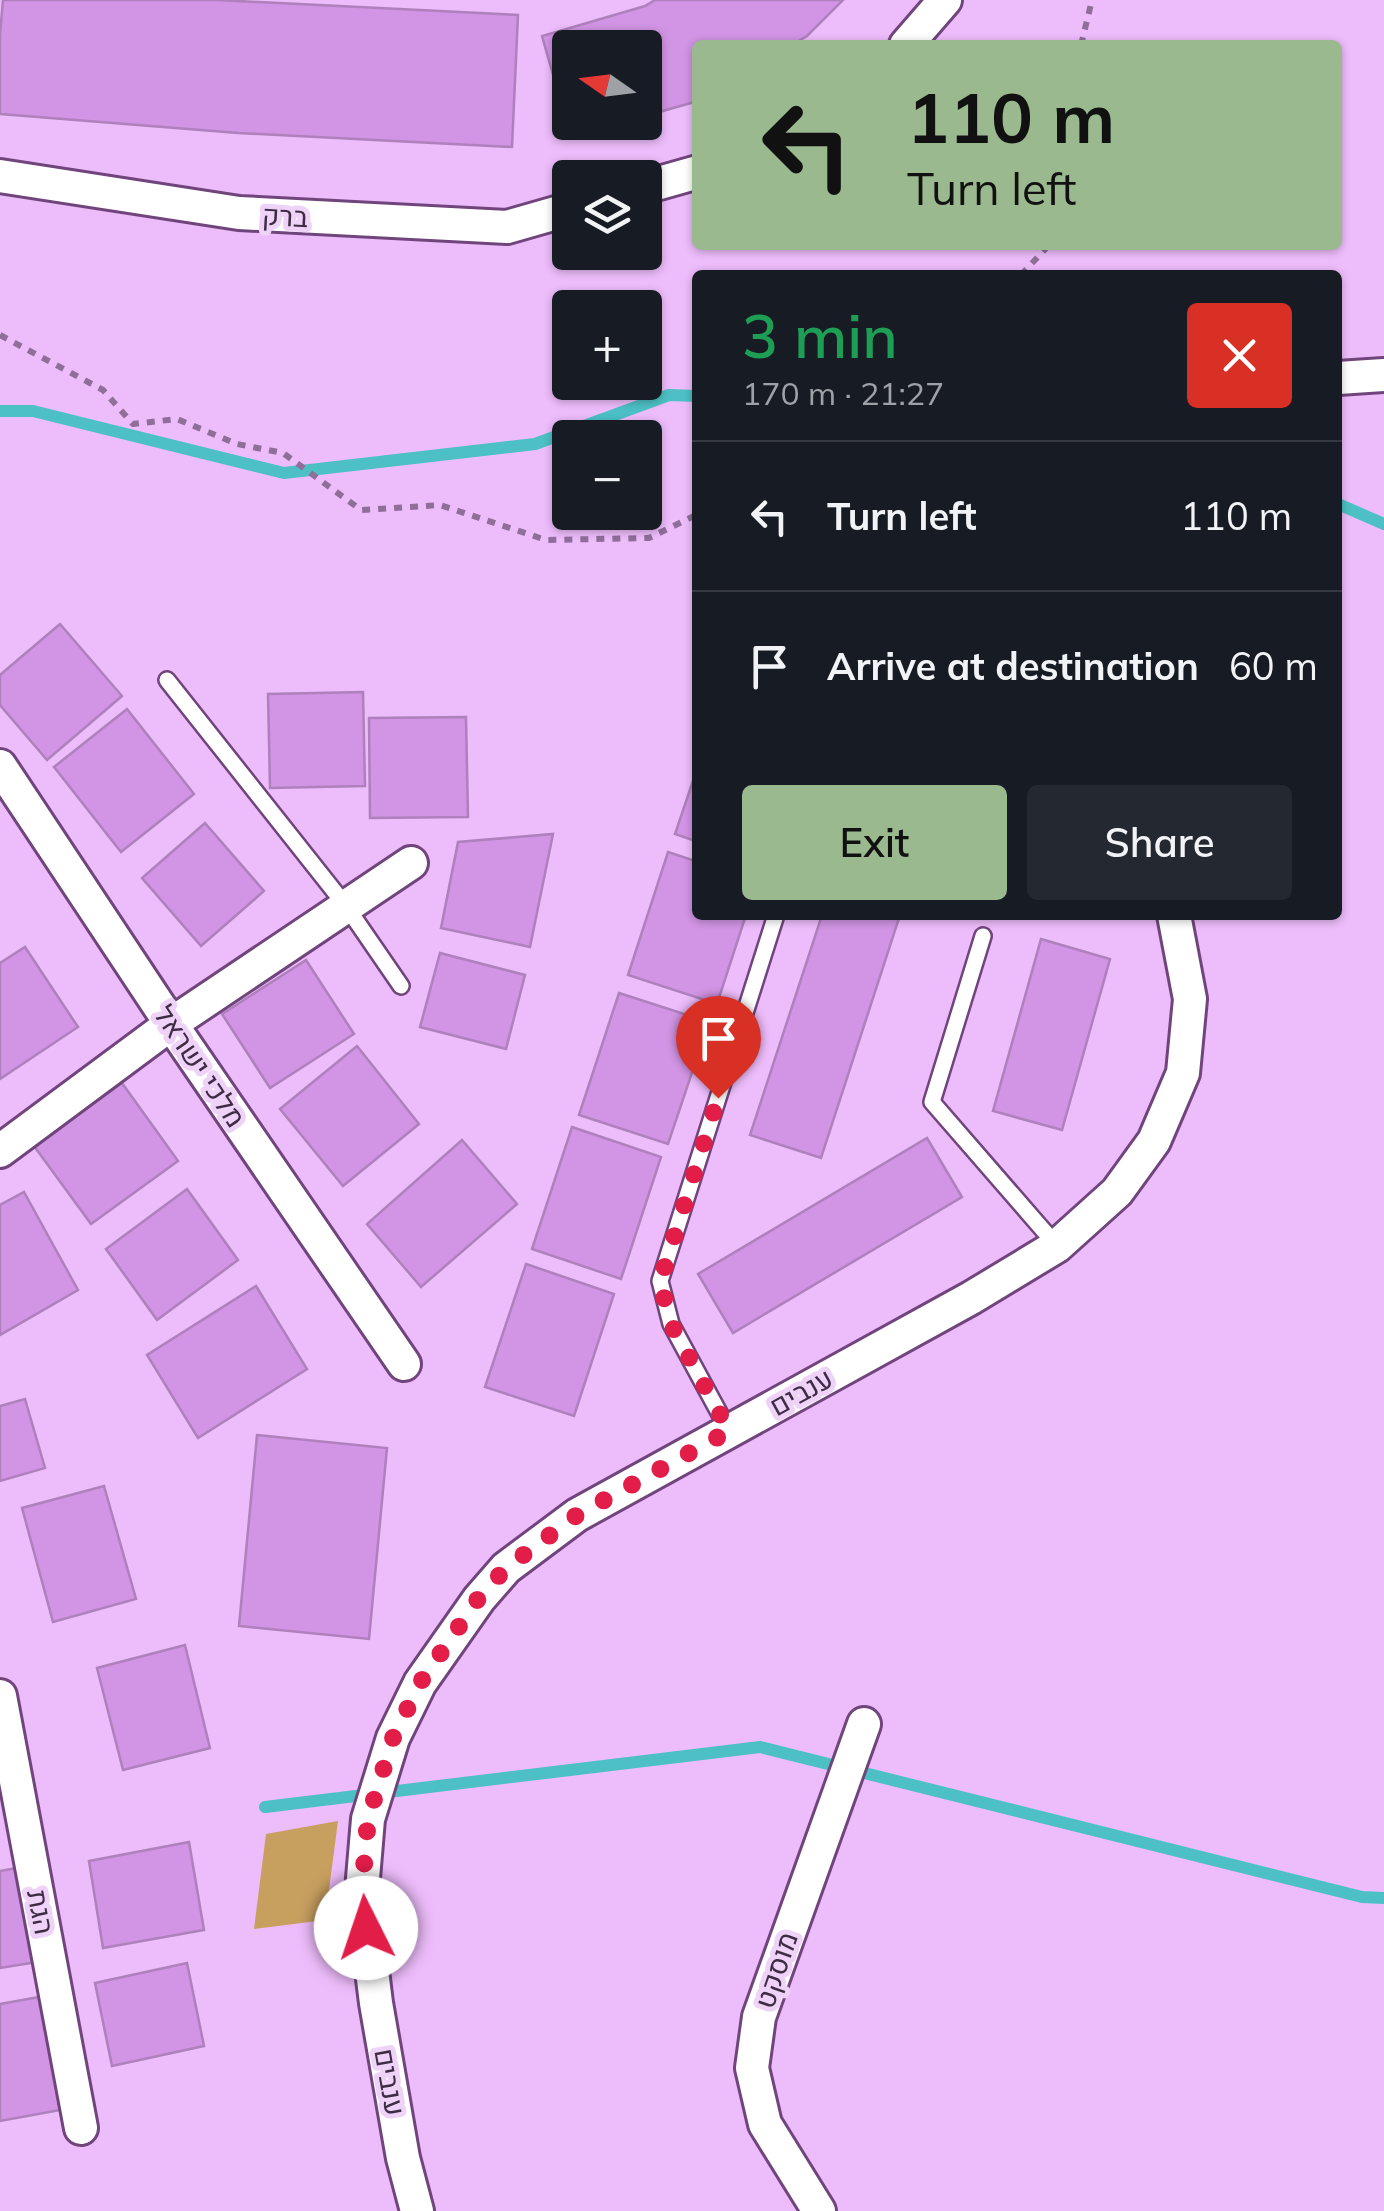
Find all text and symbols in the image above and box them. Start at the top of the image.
north arrow [552,30,662,140]
map controls [552,30,662,530]
text: 110 m [907,73,1115,161]
icon: left [742,80,872,210]
button: layers [552,160,662,270]
text: Turn left [907,160,1076,216]
street label: ברק [261,197,309,234]
button: + [552,290,662,400]
text: 3 min [742,298,898,373]
button: close [1187,303,1292,408]
text: 170 m · 21:27 [742,373,944,413]
button: − [552,420,662,530]
icon: left [742,489,797,544]
text: Turn left [827,492,977,540]
text: 110 m [1180,492,1292,540]
icon: arrive [742,639,797,694]
text: Arrive at destination [827,642,1199,690]
text: 60 m [1229,642,1318,690]
button: Exit [742,785,1007,900]
button: Share [1027,785,1292,900]
pin [676,996,761,1099]
street label: מלכי ישראל [147,998,254,1133]
icon: arrive [691,1011,746,1066]
street label: ענבים [763,1360,839,1423]
position arrow [314,1876,418,1980]
street label: הגת [20,1887,63,1937]
street label: מוסקט [746,1927,805,2013]
street label: ענבים [367,2046,414,2118]

